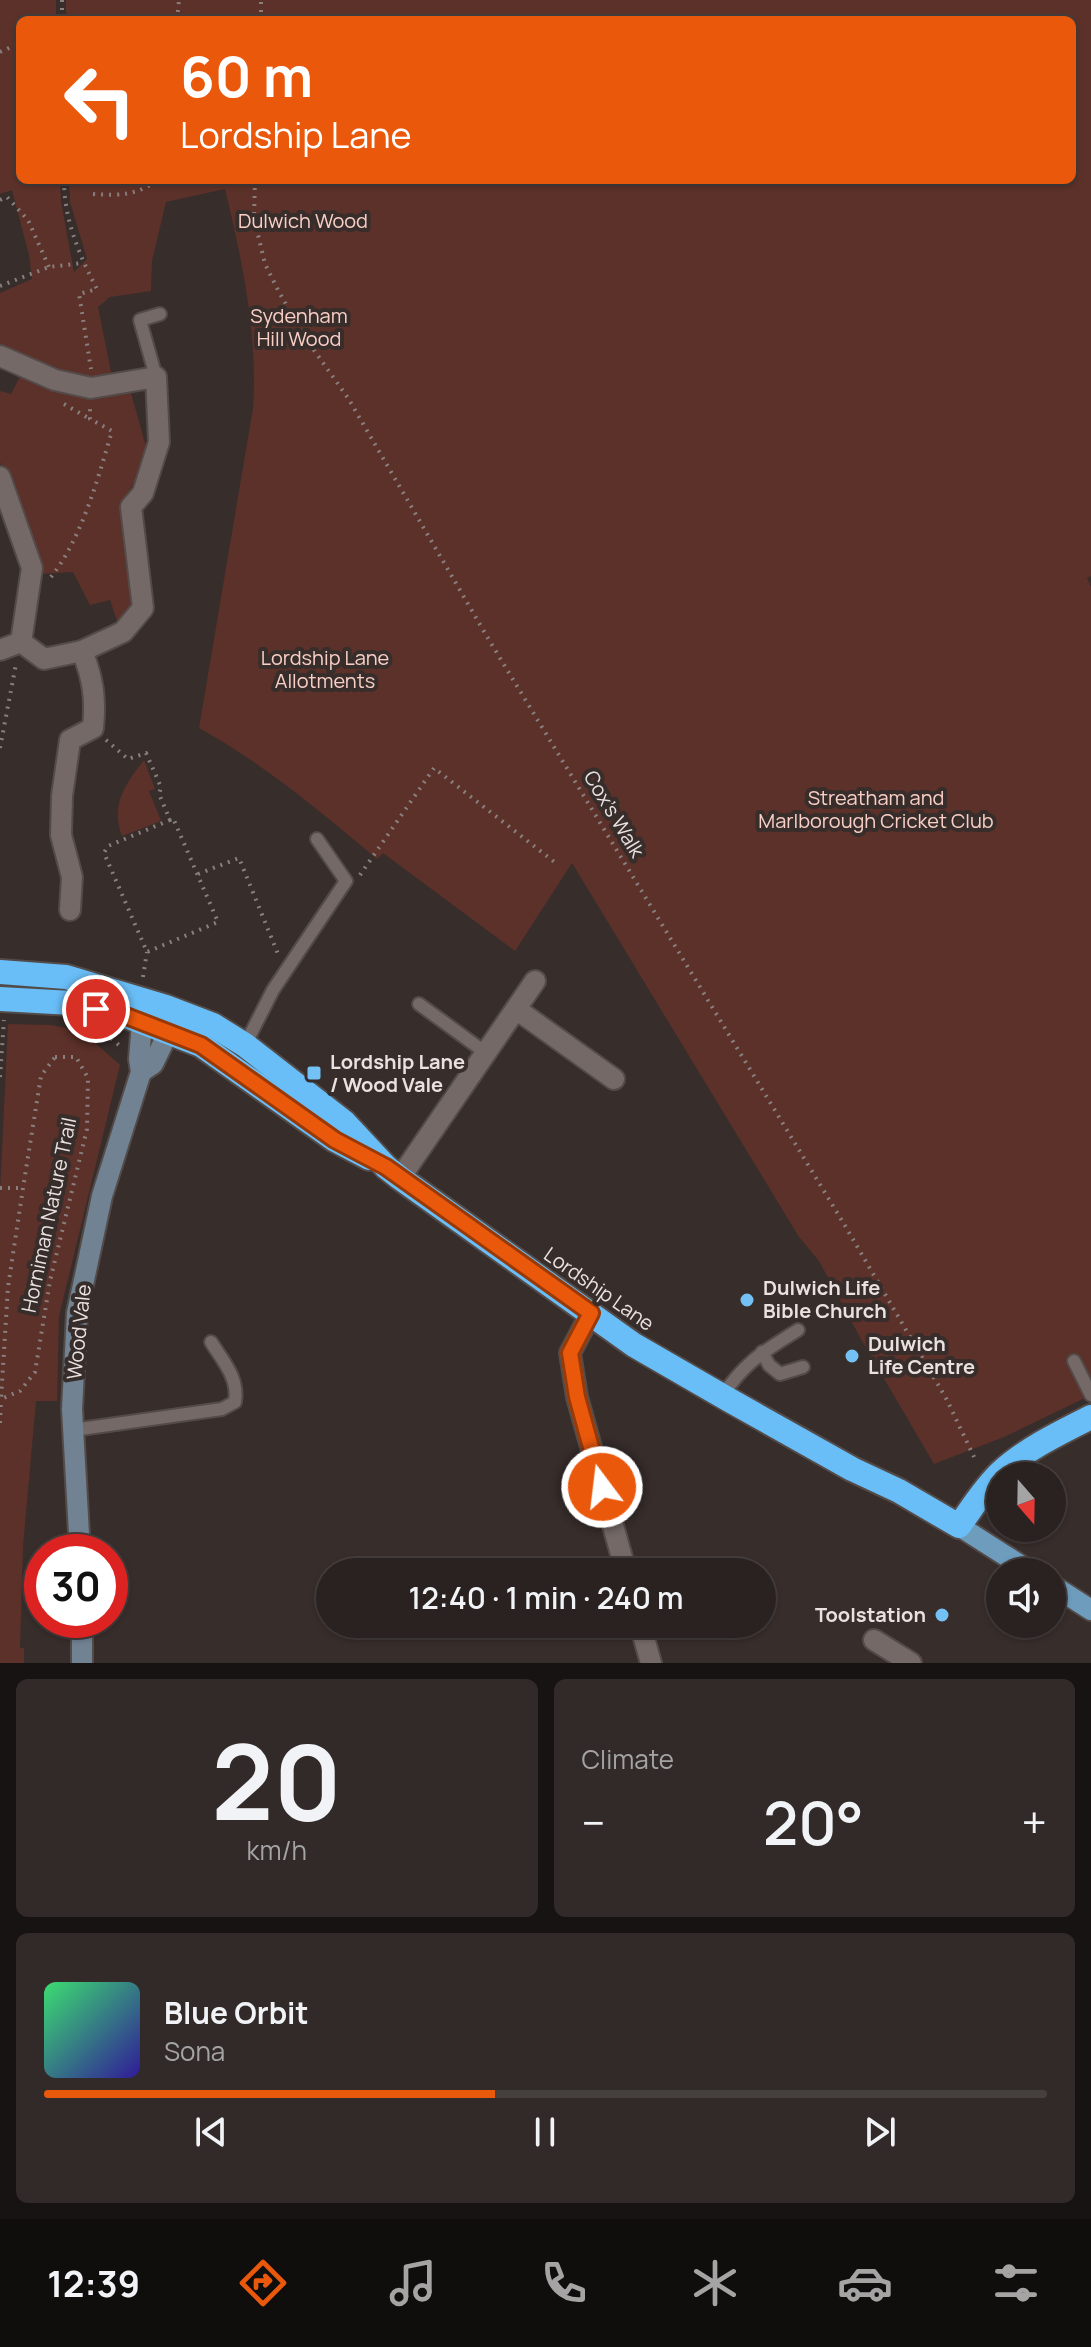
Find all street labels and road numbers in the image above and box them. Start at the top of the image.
street label: Cox's Walk [578,765,652,863]
street label: Horniman Nature Trail [15,1115,82,1315]
street label: Lordship Lane [539,1241,660,1337]
street label: Wood Vale [60,1283,97,1381]

